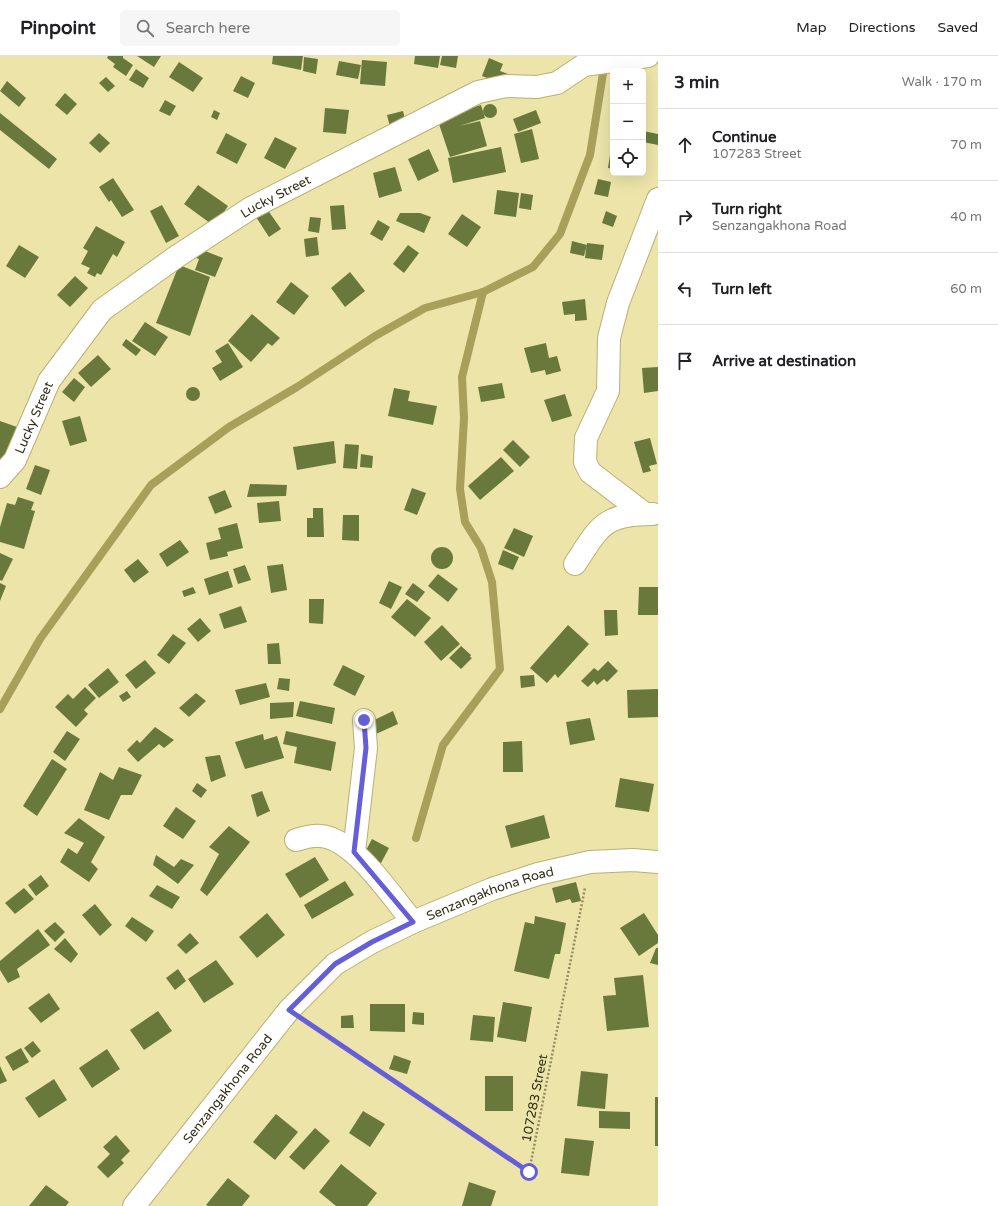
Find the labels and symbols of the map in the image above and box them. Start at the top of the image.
street label: Lucky Street [238,172,314,222]
street label: Lucky Street [12,379,57,456]
route end [355,711,373,729]
street label: Senzangakhona Road [424,864,555,925]
street label: Senzangakhona Road [180,1031,276,1147]
street label: 107283 Street [519,1053,551,1144]
route start [520,1163,538,1181]

